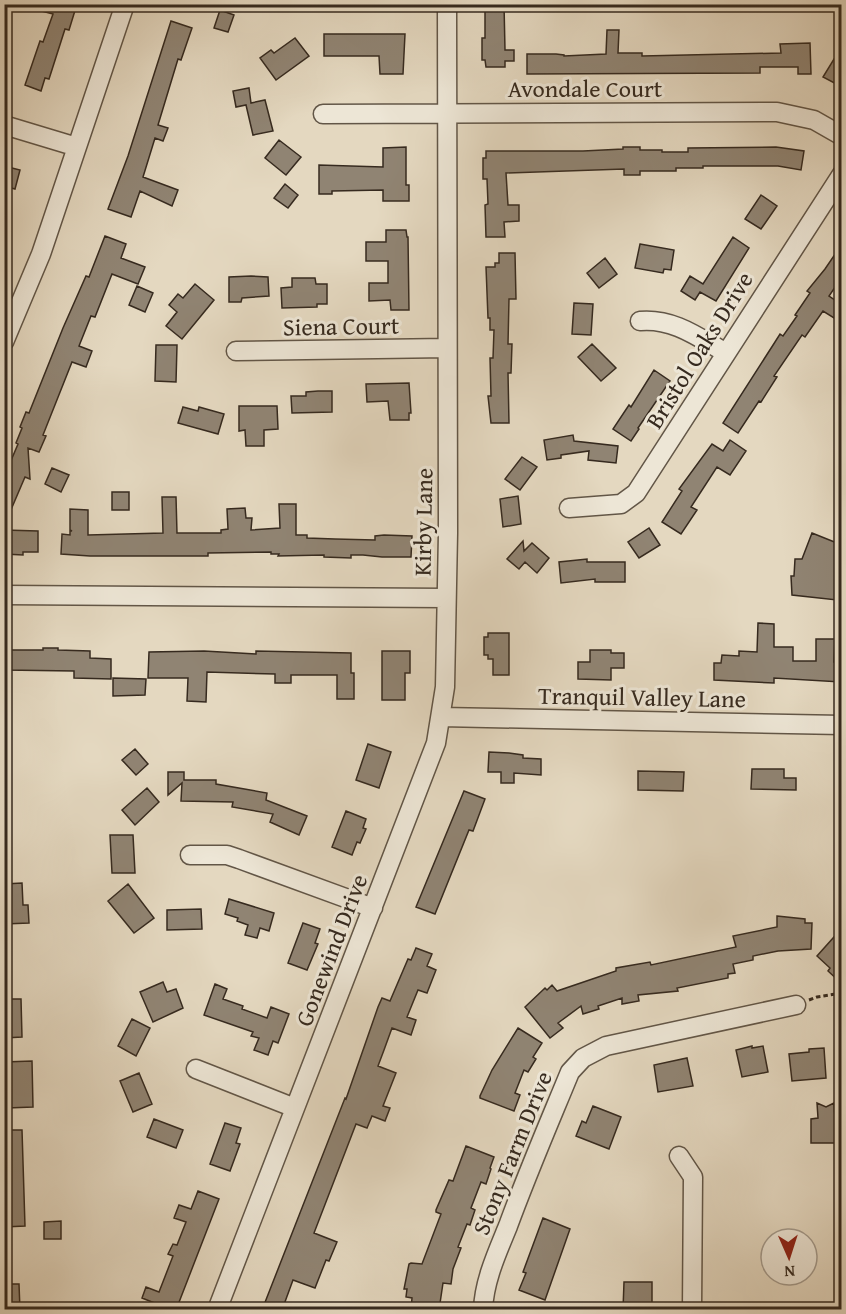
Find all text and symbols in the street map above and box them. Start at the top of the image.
street label: Avondale Court [508,71,663,106]
street label: Bristol Oaks Drive [637,265,761,435]
street label: Siena Court [282,307,400,345]
street label: Kirby Lane [405,468,441,576]
street label: Tranquil Valley Lane [538,678,746,716]
street label: Gonewind Drive [286,869,376,1031]
street label: Stony Farm Drive [463,1066,561,1240]
north arrow [759,1227,819,1287]
text: N [784,1260,796,1284]

